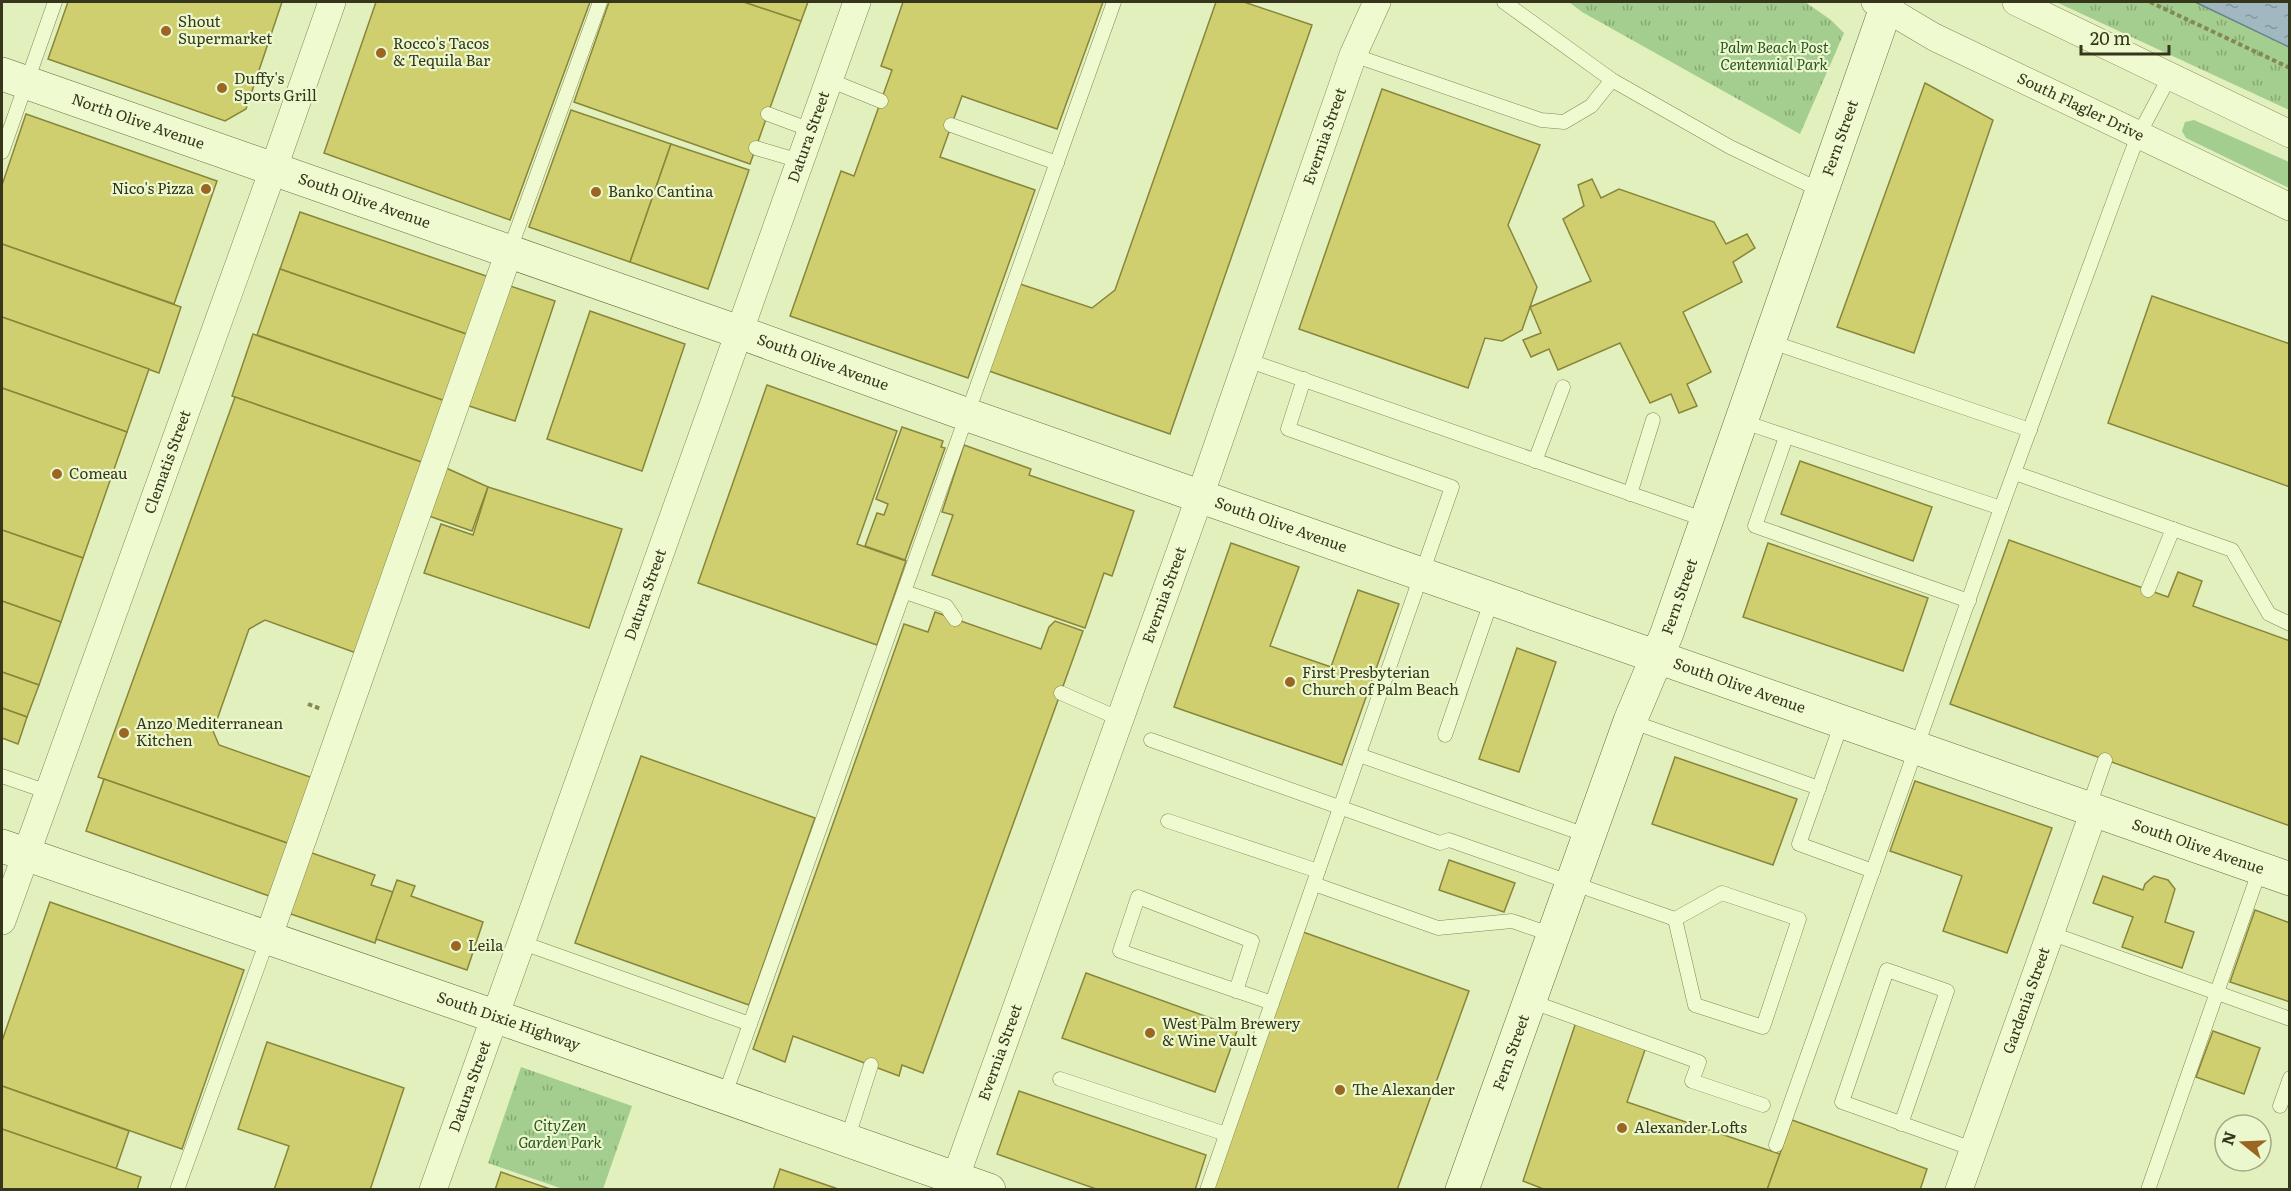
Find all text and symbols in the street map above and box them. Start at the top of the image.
place label: Shout Supermarket [178,9,272,49]
scale bar [2081,18,2170,56]
marker: Shout Supermarket [159,24,173,38]
text: 20 m [2090,24,2131,51]
place label: Rocco's Tacos & Tequila Bar [393,31,490,71]
park label: Palm Beach Post Centennial Park [1719,35,1829,75]
marker: Rocco's Tacos & Tequila Bar [374,46,388,60]
street label: South Flagler Drive [2014,65,2149,146]
place label: Duffy's Sports Grill [234,66,317,106]
marker: Duffy's Sports Grill [215,81,229,95]
street label: Evernia Street [1296,84,1351,188]
street label: North Olive Avenue [69,86,208,154]
street label: Datura Street [780,88,834,185]
street label: Fern Street [1815,96,1863,179]
street label: South Olive Avenue [296,166,434,233]
place label: Nico's Pizza [112,176,195,199]
place label: Banko Cantina [608,179,714,202]
marker: Nico's Pizza [199,182,213,196]
marker: Banko Cantina [589,185,603,199]
street label: South Olive Avenue [754,327,893,395]
street label: Clematis Street [137,406,196,517]
place label: Comeau [69,461,128,484]
marker: Comeau [50,467,64,481]
street label: South Olive Avenue [1212,490,1351,557]
street label: Evernia Street [1135,543,1191,646]
street label: Datura Street [617,545,671,643]
street label: Fern Street [1654,555,1702,638]
street label: South Olive Avenue [1671,651,1809,718]
place label: First Presbyterian Church of Palm Beach [1302,660,1459,700]
marker: First Presbyterian Church of Palm Beach [1283,675,1297,689]
place label: Anzo Mediterranean Kitchen [136,711,283,751]
marker: Anzo Mediterranean Kitchen [117,726,131,740]
street label: South Olive Avenue [2129,811,2268,879]
place label: Leila [468,933,504,956]
marker: Leila [449,939,463,953]
street label: Gardenia Street [1995,944,2055,1057]
street label: South Dixie Highway [434,984,584,1056]
street label: Evernia Street [971,1000,1027,1104]
place label: West Palm Brewery & Wine Vault [1162,1011,1301,1051]
street label: Fern Street [1486,1011,1534,1093]
marker: West Palm Brewery & Wine Vault [1143,1026,1157,1040]
street label: Datura Street [442,1037,495,1135]
place label: The Alexander [1352,1077,1455,1100]
marker: The Alexander [1333,1083,1347,1097]
park label: CityZen Garden Park [518,1113,603,1153]
north arrow [2213,1113,2273,1173]
place label: Alexander Lofts [1634,1115,1747,1138]
marker: Alexander Lofts [1615,1121,1629,1135]
text: N [2214,1128,2241,1148]

